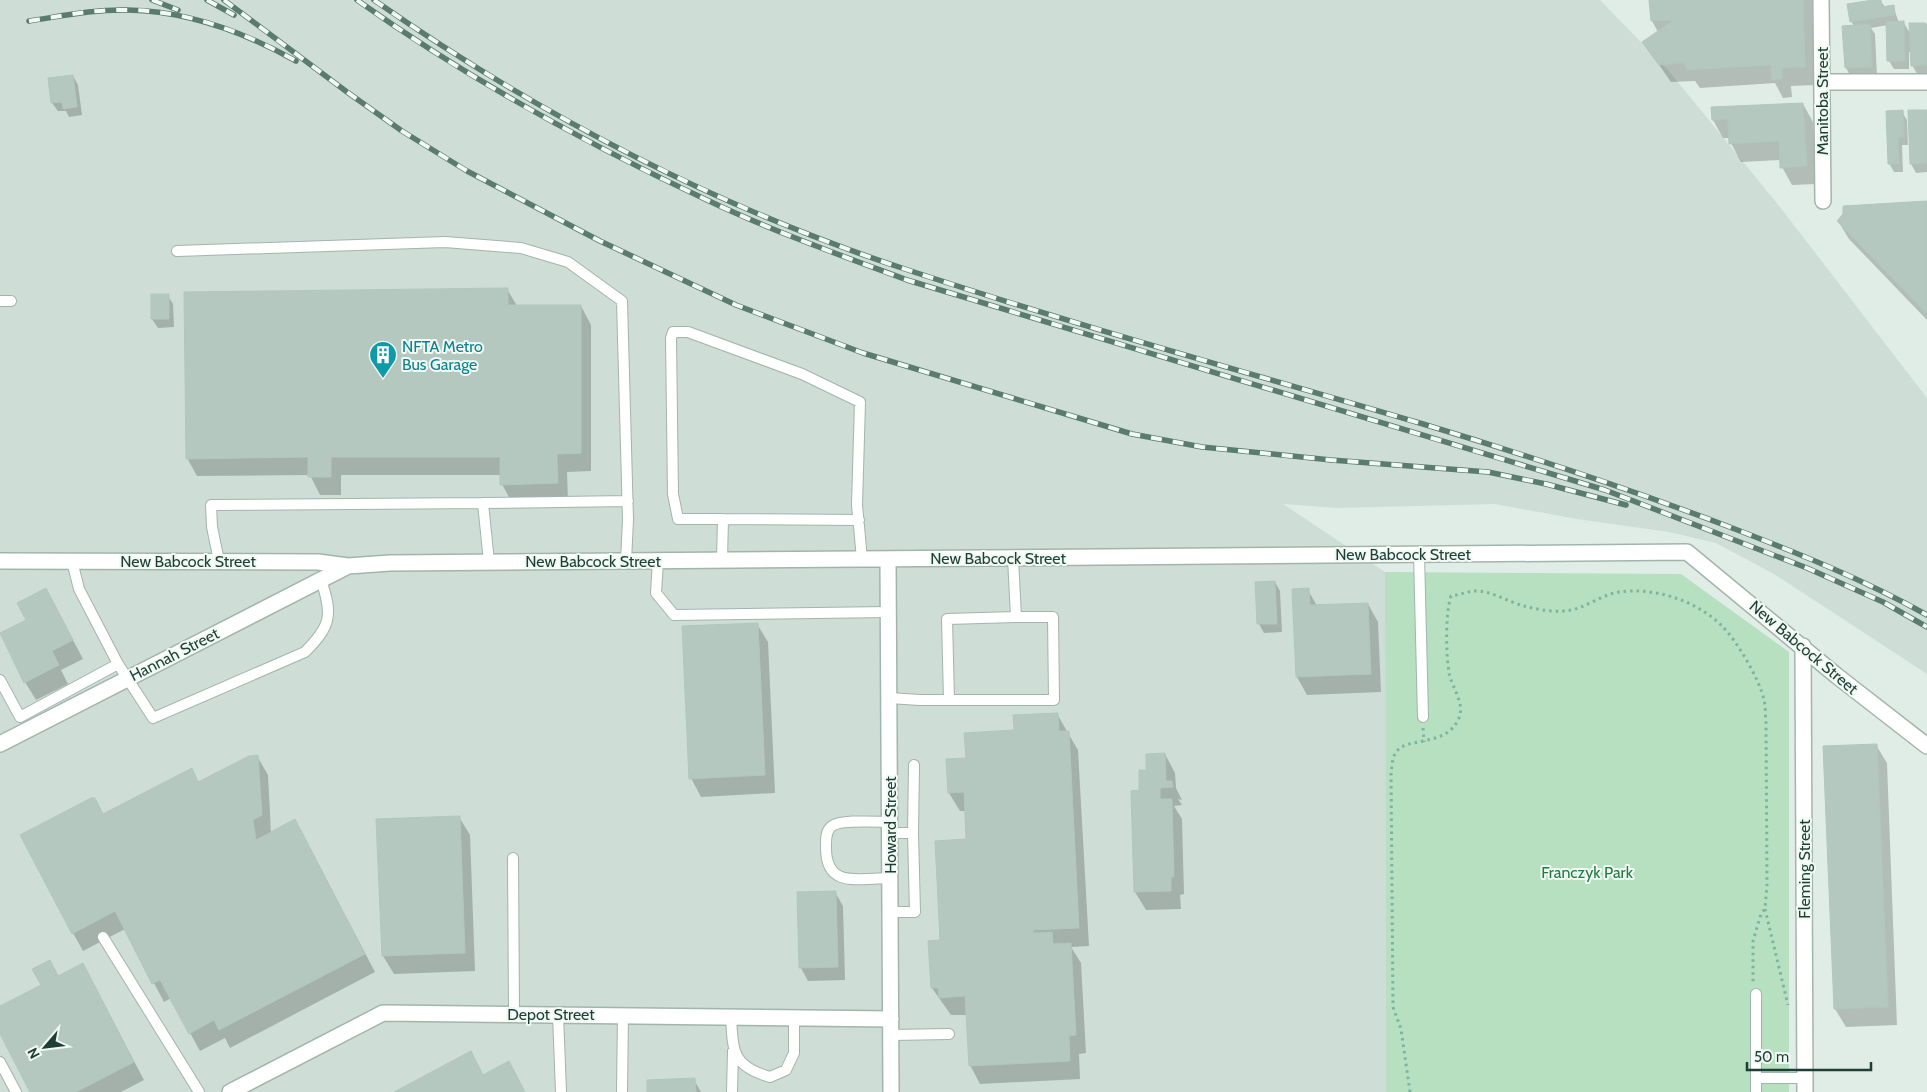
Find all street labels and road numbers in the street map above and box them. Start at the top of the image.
street label: Manitoba Street [1813,46,1832,155]
street label: New Babcock Street [1335,545,1471,564]
street label: New Babcock Street [930,549,1066,568]
street label: New Babcock Street [120,552,256,571]
street label: New Babcock Street [525,552,661,571]
street label: New Babcock Street [1746,597,1862,699]
street label: Hannah Street [126,624,223,685]
street label: Howard Street [881,776,900,874]
street label: Fleming Street [1795,819,1814,919]
street label: Depot Street [507,1005,595,1024]

